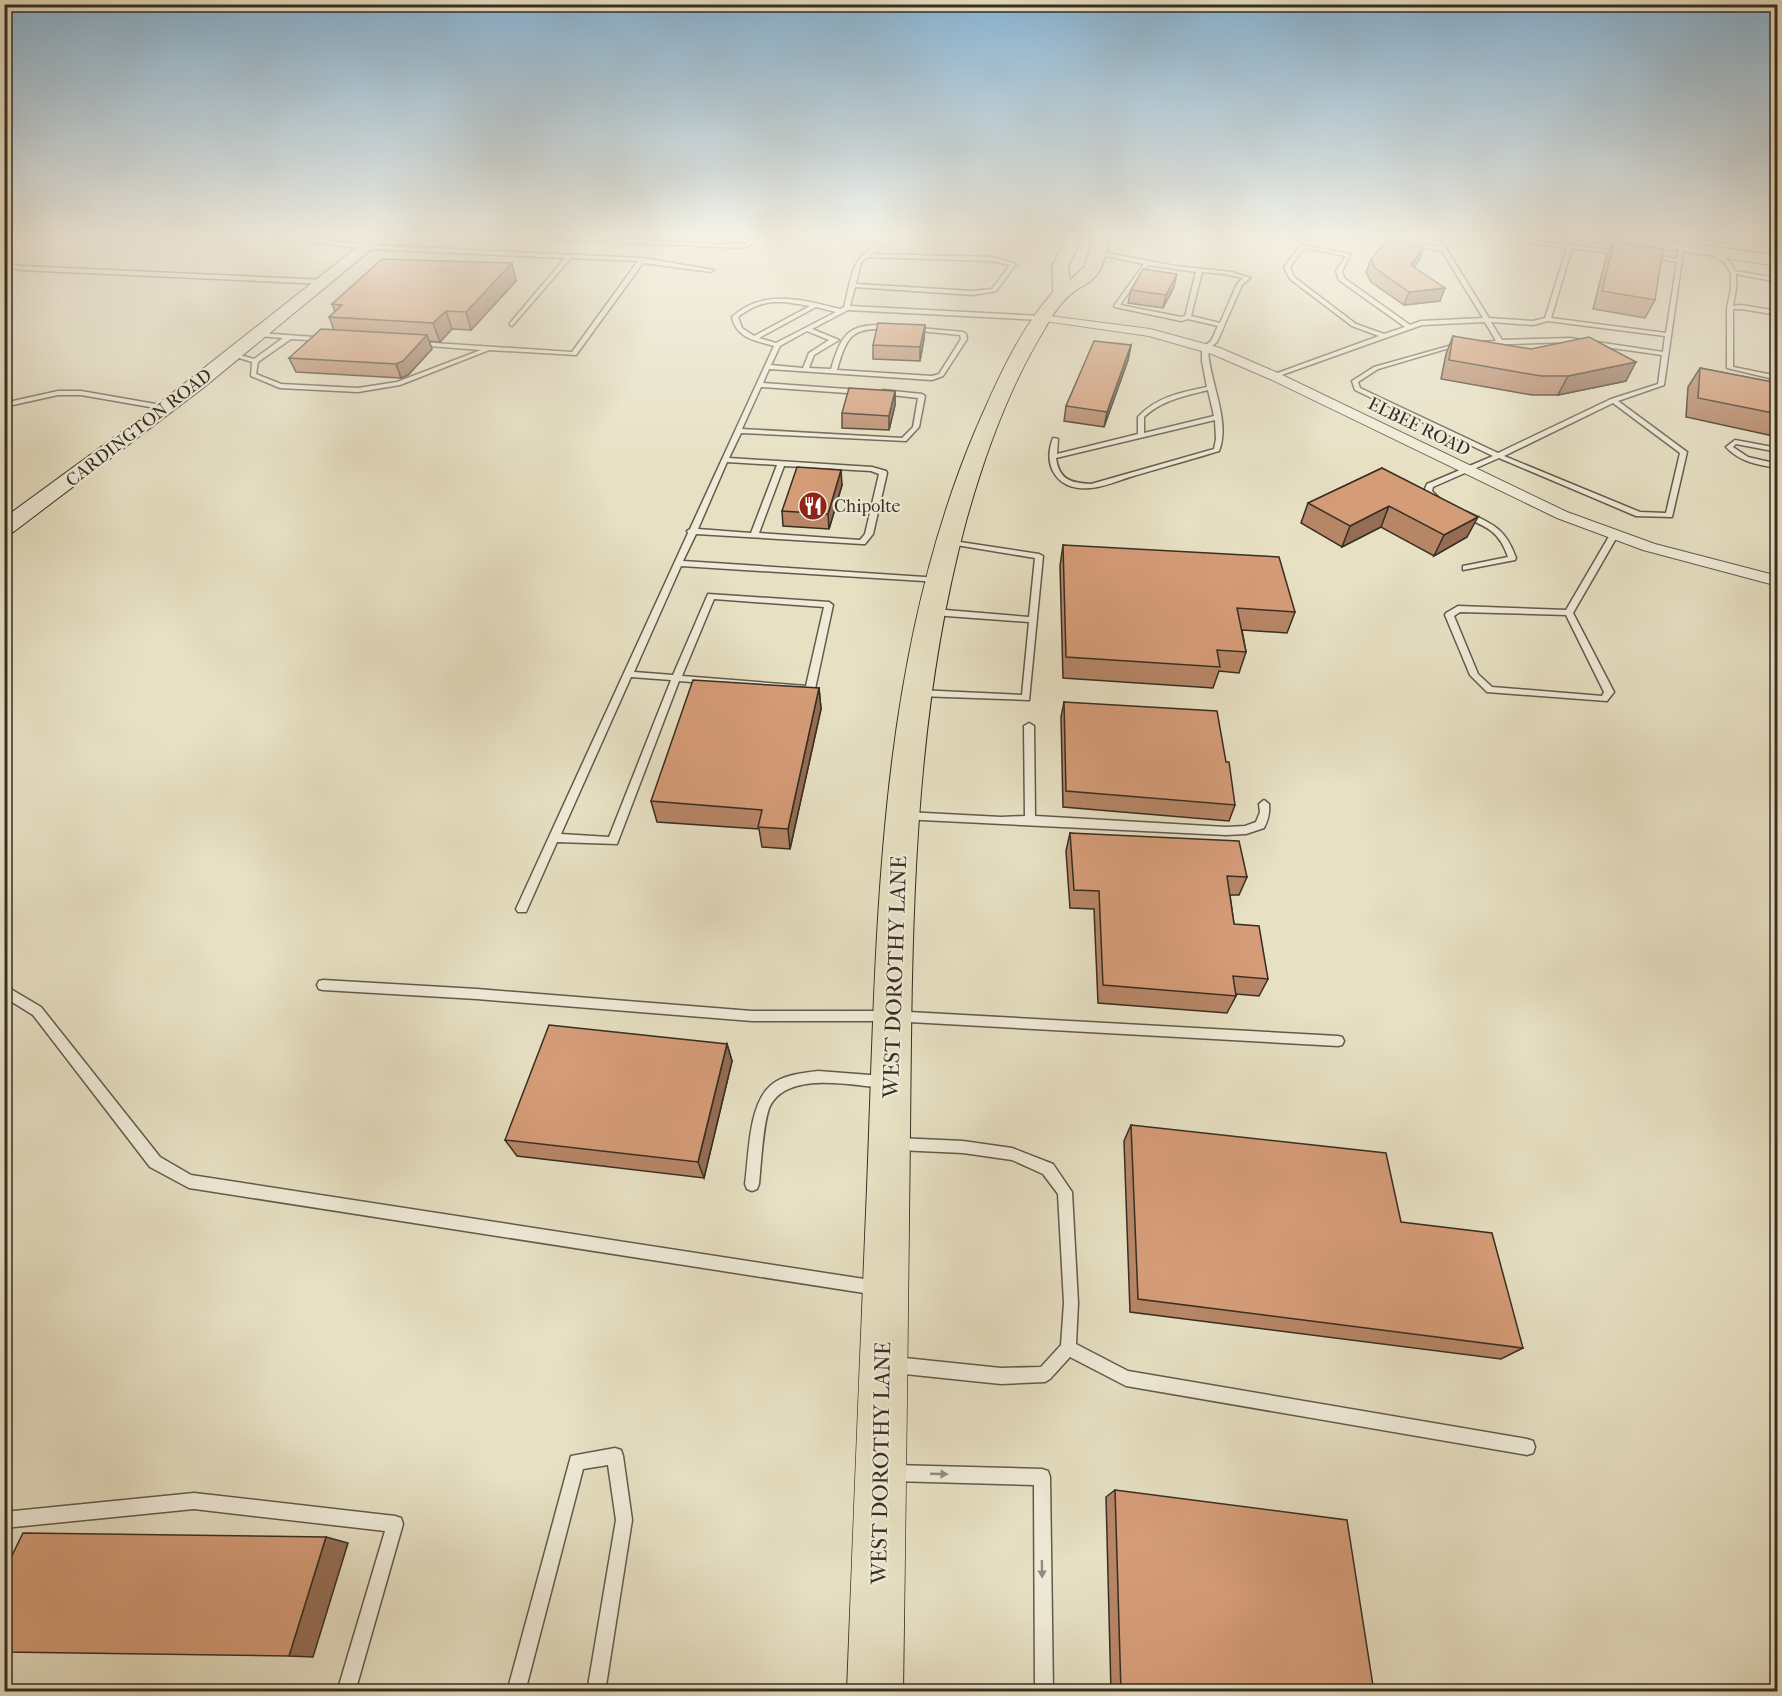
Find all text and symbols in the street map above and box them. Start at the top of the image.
street label: CARDINGTON ROAD [62,365,216,491]
street label: ELBEE ROAD [1364,393,1474,461]
restaurant icon: Chipolte [797,490,829,522]
place label: Chipolte [834,496,901,517]
street label: WEST DOROTHY LANE [878,855,912,1100]
street label: WEST DOROTHY LANE [866,1341,896,1586]
one-way arrow [929,1469,948,1479]
one-way arrow [1038,1560,1047,1579]

